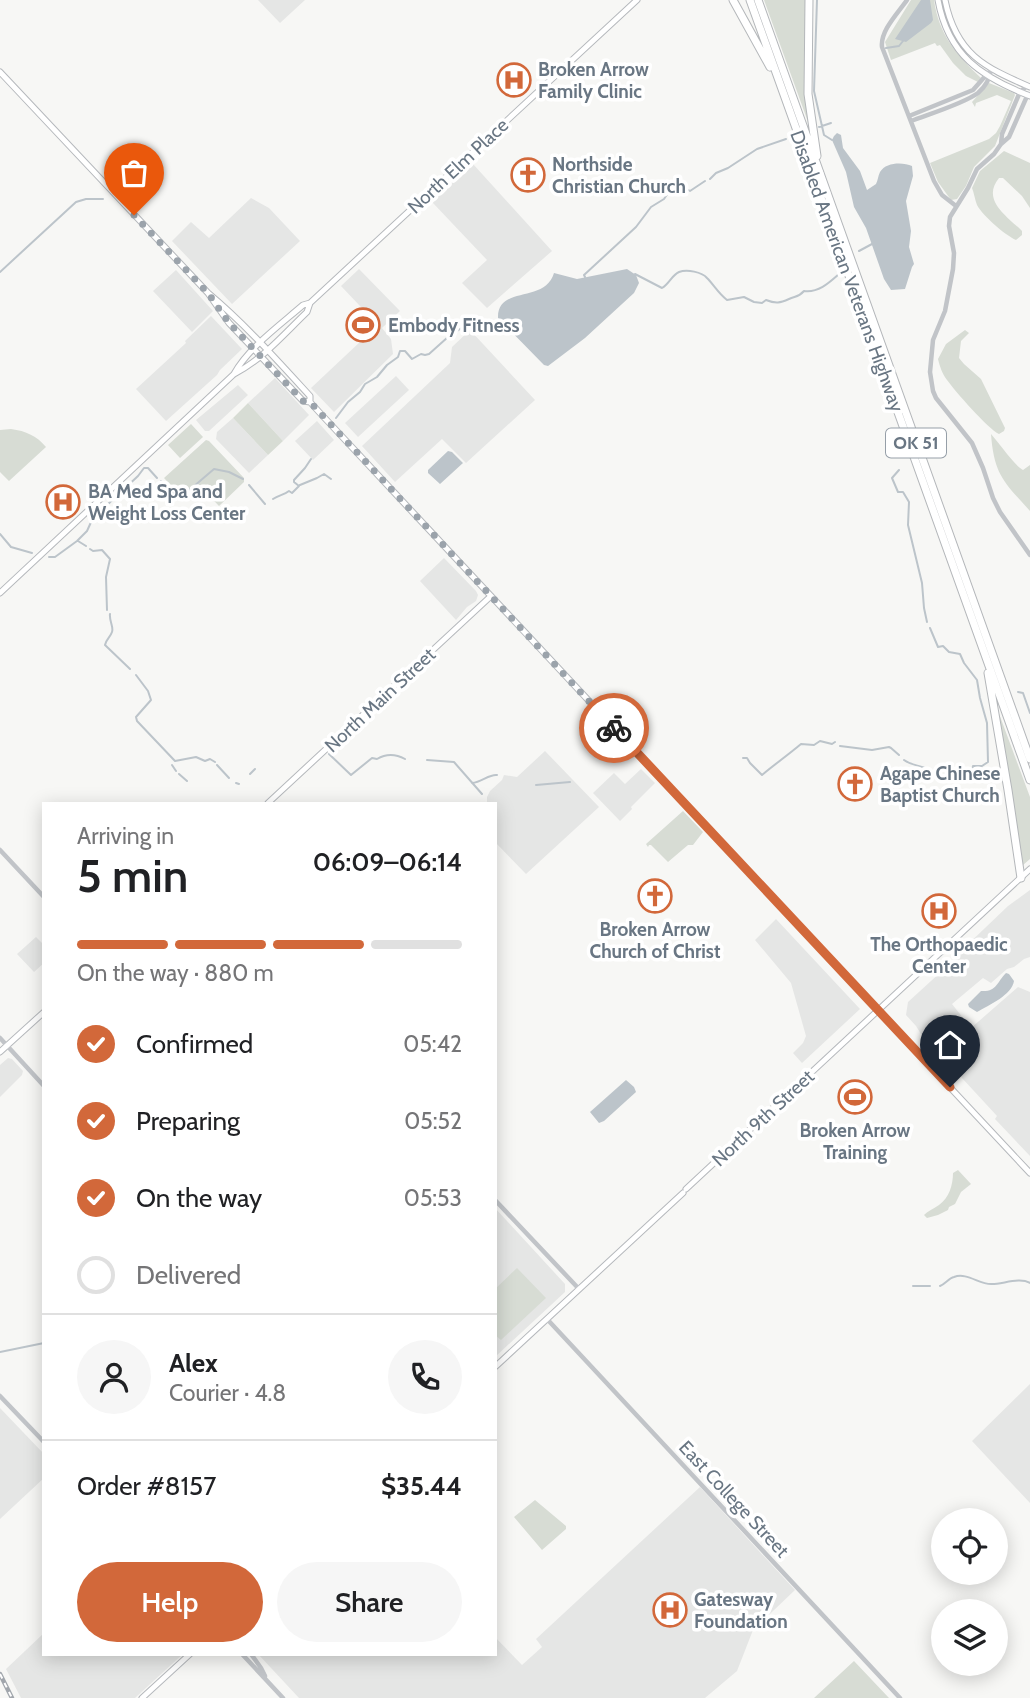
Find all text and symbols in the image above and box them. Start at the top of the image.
place label: Broken Arrow Family Clinic [538,58,649,103]
hospital icon: Broken Arrow Family Clinic [495,61,533,99]
street label: North Elm Place [403,113,513,218]
street label: Disabled American Veterans Highway [785,127,909,415]
pin [104,143,164,215]
place label: Northside Christian Church [552,153,686,198]
icon: bag [115,154,153,192]
church icon: Northside Christian Church [509,156,547,194]
sports icon: Embody Fitness [344,306,382,344]
place label: Embody Fitness [388,314,520,337]
road number: OK 51 [886,428,946,458]
place label: BA Med Spa and Weight Loss Center [88,480,246,525]
hospital icon: BA Med Spa and Weight Loss Center [44,483,82,521]
street label: North Main Street [320,643,440,757]
courier [579,693,649,763]
icon: bike [595,709,633,747]
place label: Agape Chinese Baptist Church [880,762,1001,807]
church icon: Agape Chinese Baptist Church [836,765,874,803]
text: Arriving in [77,822,174,850]
text: 06:09–06:14 [313,846,462,878]
text: 5 min [77,848,188,904]
church icon: Broken Arrow Church of Christ [636,877,674,915]
hospital icon: The Orthopaedic Center [920,892,958,930]
place label: Broken Arrow Church of Christ [590,918,721,963]
place label: The Orthopaedic Center [870,933,1008,978]
text: On the way · 880 m [77,959,274,987]
pin [920,1015,980,1087]
icon: check [77,1025,115,1063]
icon: home [931,1026,969,1064]
text: Confirmed [136,1028,253,1060]
text: 05:42 [403,1030,462,1058]
street label: North 9th Street [707,1064,819,1171]
sports icon: Broken Arrow Training [836,1078,874,1116]
icon: check [77,1102,115,1140]
text: Preparing [136,1105,240,1137]
text: 05:52 [404,1107,462,1135]
place label: Broken Arrow Training [800,1119,911,1164]
icon: check [77,1179,115,1217]
text: On the way [136,1182,262,1214]
text: 05:53 [404,1184,462,1212]
text: Delivered [136,1259,241,1291]
button: person [77,1340,151,1414]
button: phone [388,1340,462,1414]
text: Alex [169,1347,218,1379]
text: Courier · 4.8 [169,1379,286,1407]
street label: East College Street [674,1436,794,1562]
text: Order #8157 [77,1470,216,1502]
text: $35.44 [381,1470,462,1502]
map controls [931,1508,1008,1676]
button: locate [931,1508,1008,1585]
button: Help [77,1562,263,1642]
button: Share [277,1562,462,1642]
place label: Gatesway Foundation [694,1588,788,1633]
hospital icon: Gatesway Foundation [651,1591,689,1629]
button: layers [931,1599,1008,1676]

